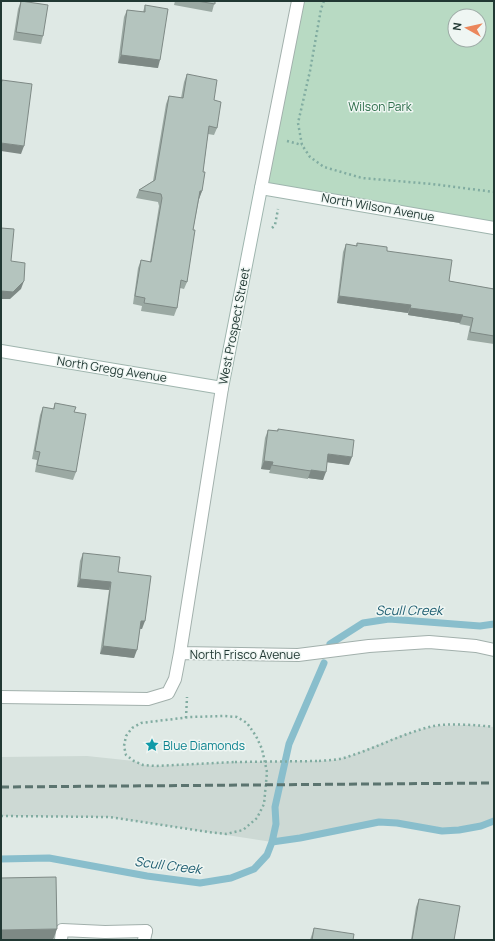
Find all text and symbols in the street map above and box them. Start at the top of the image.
north arrow [447,8,487,48]
text: N [449,21,465,31]
park label: Wilson Park [348,98,413,115]
street label: North Wilson Avenue [320,189,436,225]
street label: West Prospect Street [214,266,254,386]
street label: North Gregg Avenue [56,352,168,386]
water label: Scull Creek [375,601,445,619]
street label: North Frisco Avenue [190,646,300,663]
place icon: Blue Diamonds [144,737,160,753]
place label: Blue Diamonds [163,737,245,754]
water label: Scull Creek [134,852,205,878]

